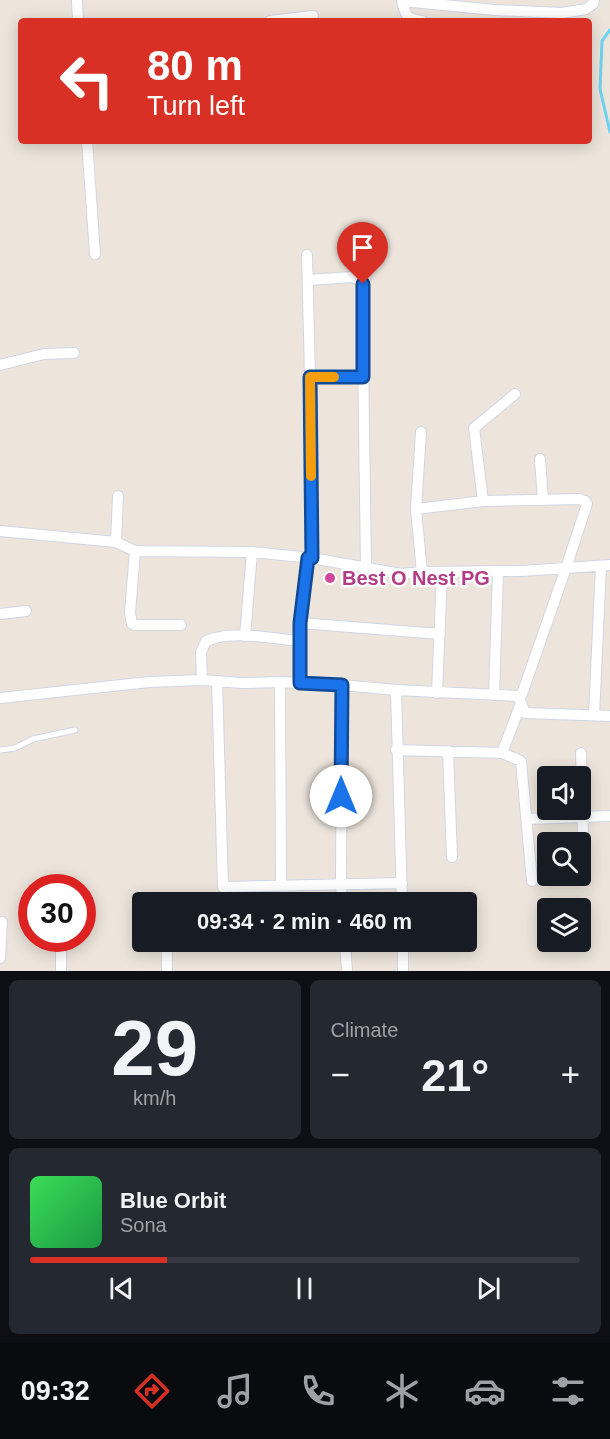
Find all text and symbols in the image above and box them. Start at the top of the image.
icon: left [48,42,126,120]
text: 80 m [147,42,243,89]
text: Turn left [147,91,245,121]
pin [337,222,388,284]
icon: arrive [346,231,379,264]
place label: Best O Nest PG [342,567,490,589]
marker: Best O Nest PG [323,571,337,585]
position arrow [309,764,373,828]
map controls [537,766,591,952]
button: sound [537,766,591,820]
button: search [537,832,591,886]
speed limit sign: 30 [18,874,96,952]
button: layers [537,898,591,952]
text: 09:34 · 2 min · 460 m [197,909,412,934]
text: 29 [111,1004,198,1092]
text: Climate [331,1019,398,1041]
text: 21° [421,1050,489,1101]
text: − [331,1056,350,1093]
text: + [561,1056,580,1093]
text: km/h [133,1087,176,1109]
text: Blue Orbit [120,1188,226,1213]
text: Sona [120,1214,167,1236]
icon: previous [105,1272,138,1305]
icon: pause [288,1272,321,1305]
icon: next [472,1272,505,1305]
icon: directions [131,1370,173,1412]
icon: music [214,1370,256,1412]
icon: phone [297,1370,339,1412]
icon: climate [381,1370,423,1412]
icon: car [464,1370,506,1412]
icon: filters [547,1370,589,1412]
text: 09:32 [21,1376,90,1406]

